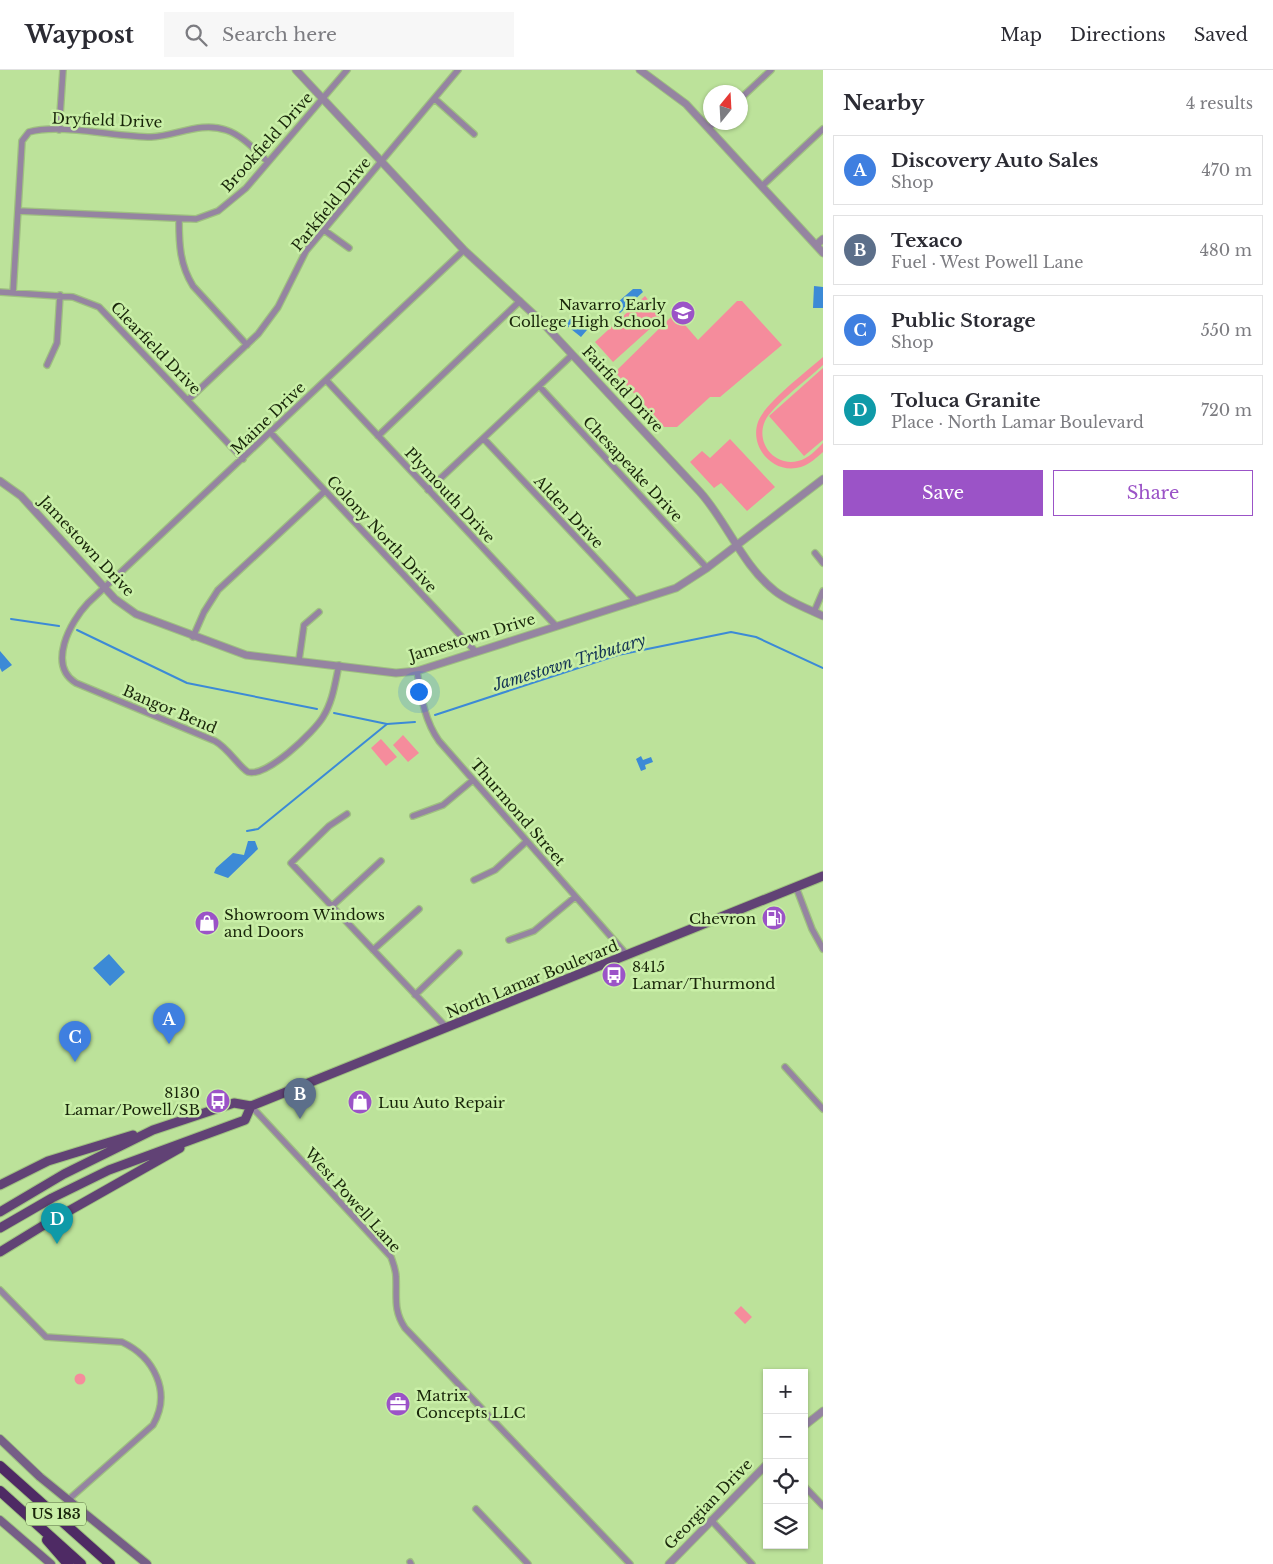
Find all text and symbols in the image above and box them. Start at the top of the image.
search box [164,12,514,57]
text: Waypost [25,20,134,49]
icon: search [182,21,210,49]
text: Search here [222,23,337,46]
text: Map [1000,24,1042,46]
text: Directions [1070,24,1166,46]
text: Saved [1194,24,1248,46]
north arrow [703,85,748,130]
street label: Brookfield Drive [217,88,317,196]
text: Nearby [843,90,924,116]
text: 4 results [1186,93,1253,113]
street label: Dryfield Drive [51,109,163,131]
text: Discovery Auto Sales [891,149,1098,172]
street label: Parkfield Drive [287,153,375,255]
text: A [854,160,866,180]
text: 470 m [1201,160,1252,180]
text: Shop [891,172,934,192]
text: Texaco [891,229,963,252]
text: B [854,240,866,260]
text: 480 m [1200,240,1252,260]
text: Fuel · West Powell Lane [891,252,1083,272]
place label: Navarro Early College High School [509,295,666,331]
street label: Clearfield Drive [107,298,205,398]
school or university icon: Navarro Early College High School [670,300,696,326]
text: Public Storage [891,309,1036,332]
text: C [853,320,867,340]
text: 550 m [1201,320,1252,340]
text: Shop [891,332,934,352]
street label: Fairfield Drive [578,342,668,436]
street label: Maine Drive [227,378,309,458]
text: Toluca Granite [891,389,1041,412]
text: D [853,400,867,420]
text: 720 m [1201,400,1252,420]
street label: Chesapeake Drive [579,412,687,526]
text: Place · North Lamar Boulevard [891,412,1144,432]
street label: Plymouth Drive [401,443,499,547]
button: Save [843,470,1043,516]
button: Share [1053,470,1253,516]
street label: Colony North Drive [323,471,441,597]
street label: Alden Drive [530,471,608,552]
street label: Jamestown Drive [34,490,139,600]
street label: Jamestown Drive [405,609,537,666]
water label: Jamestown Tributary [489,629,648,695]
your location [406,679,432,705]
street label: Bangor Bend [120,681,220,737]
street label: Thurmond Street [466,755,570,870]
place label: Showroom Windows and Doors [224,905,385,941]
fuel station icon: Chevron [761,905,787,931]
place label: Chevron [689,909,756,928]
shop icon: Showroom Windows and Doors [194,910,220,936]
street label: North Lamar Boulevard [443,936,621,1022]
place label: 8415 Lamar/Thurmond [632,957,775,993]
bus stop icon: 8415 Lamar/Thurmond [601,962,627,988]
pin: A [153,1003,185,1044]
pin: C [59,1021,91,1062]
pin: B [284,1078,316,1119]
place label: 8130 Lamar/Powell/SB [64,1083,200,1119]
bus stop icon: 8130 Lamar/Powell/SB [205,1088,231,1114]
shop icon: Luu Auto Repair [347,1089,373,1115]
place label: Luu Auto Repair [378,1093,506,1112]
street label: West Powell Lane [300,1143,405,1256]
pin: D [41,1203,73,1244]
map controls [763,1369,808,1549]
button: + [763,1369,808,1414]
place label: Matrix Concepts LLC [416,1386,526,1422]
office icon: Matrix Concepts LLC [385,1391,411,1417]
button: − [763,1414,808,1459]
street label: Georgian Drive [660,1455,756,1553]
button: locate [763,1459,808,1504]
road number: US 183 [26,1502,86,1526]
button: layers [763,1504,808,1549]

